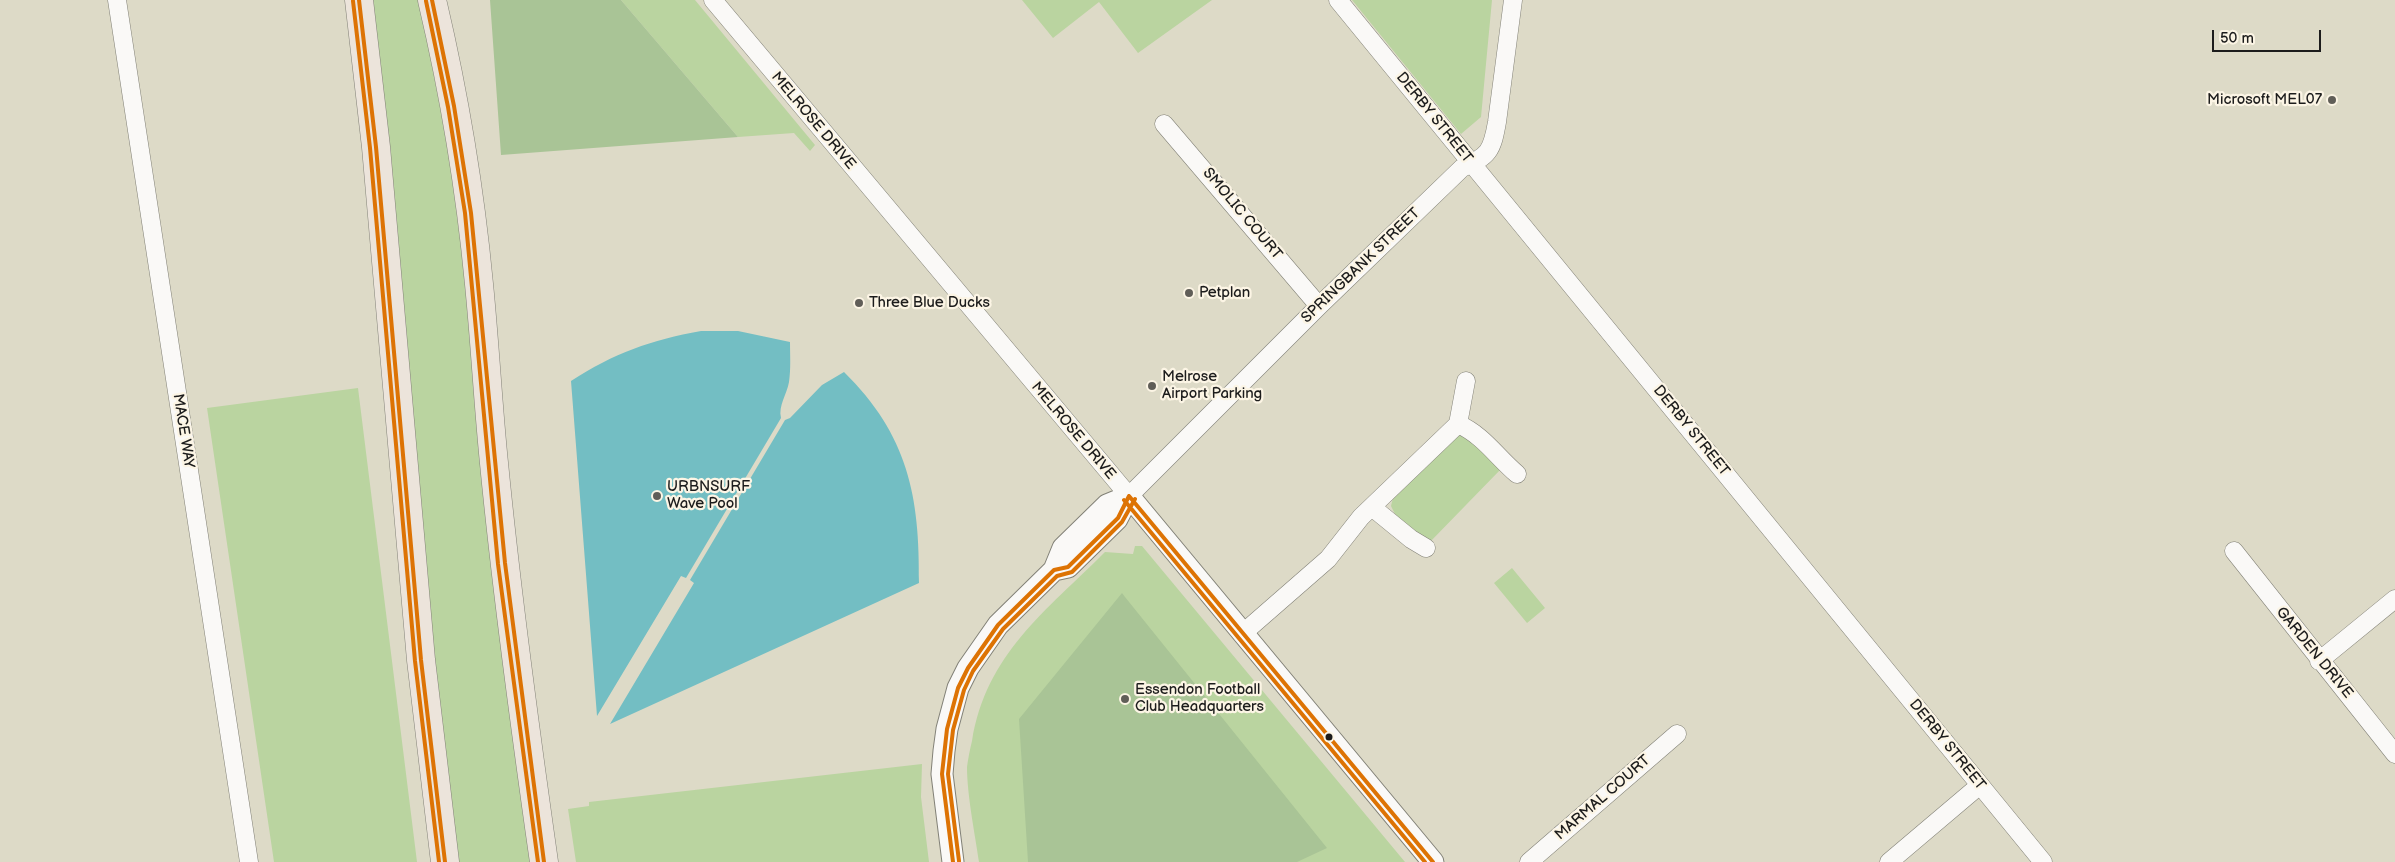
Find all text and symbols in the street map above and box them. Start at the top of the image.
scale bar [2215,20,2324,52]
text: 50 m [2220,29,2254,48]
street label: MELROSE DRIVE [767,69,859,173]
street label: DERBY STREET [1392,69,1476,167]
place label: Microsoft MEL07 [2207,91,2322,109]
marker: Microsoft MEL07 [2326,94,2338,106]
street label: SMOLIC COURT [1198,164,1286,264]
street label: SPRINGBANK STREET [1298,205,1424,327]
place label: Petplan [1199,284,1250,302]
marker: Petplan [1183,287,1195,299]
place label: Three Blue Ducks [869,294,990,312]
marker: Three Blue Ducks [853,297,865,309]
place label: Melrose Airport Parking [1162,368,1262,403]
street label: MELROSE DRIVE [1027,379,1119,483]
marker: Melrose Airport Parking [1146,380,1158,392]
street label: DERBY STREET [1649,382,1733,480]
street label: MACE WAY [168,392,198,470]
place label: URBNSURF Wave Pool [667,478,750,513]
marker: URBNSURF Wave Pool [651,490,663,502]
street label: GARDEN DRIVE [2272,604,2356,702]
place label: Essendon Football Club Headquarters [1135,681,1264,716]
marker: Essendon Football Club Headquarters [1119,693,1131,705]
street label: DERBY STREET [1905,696,1989,794]
unlabelled marker [1324,732,1334,742]
street label: MARMAL COURT [1552,752,1654,844]

